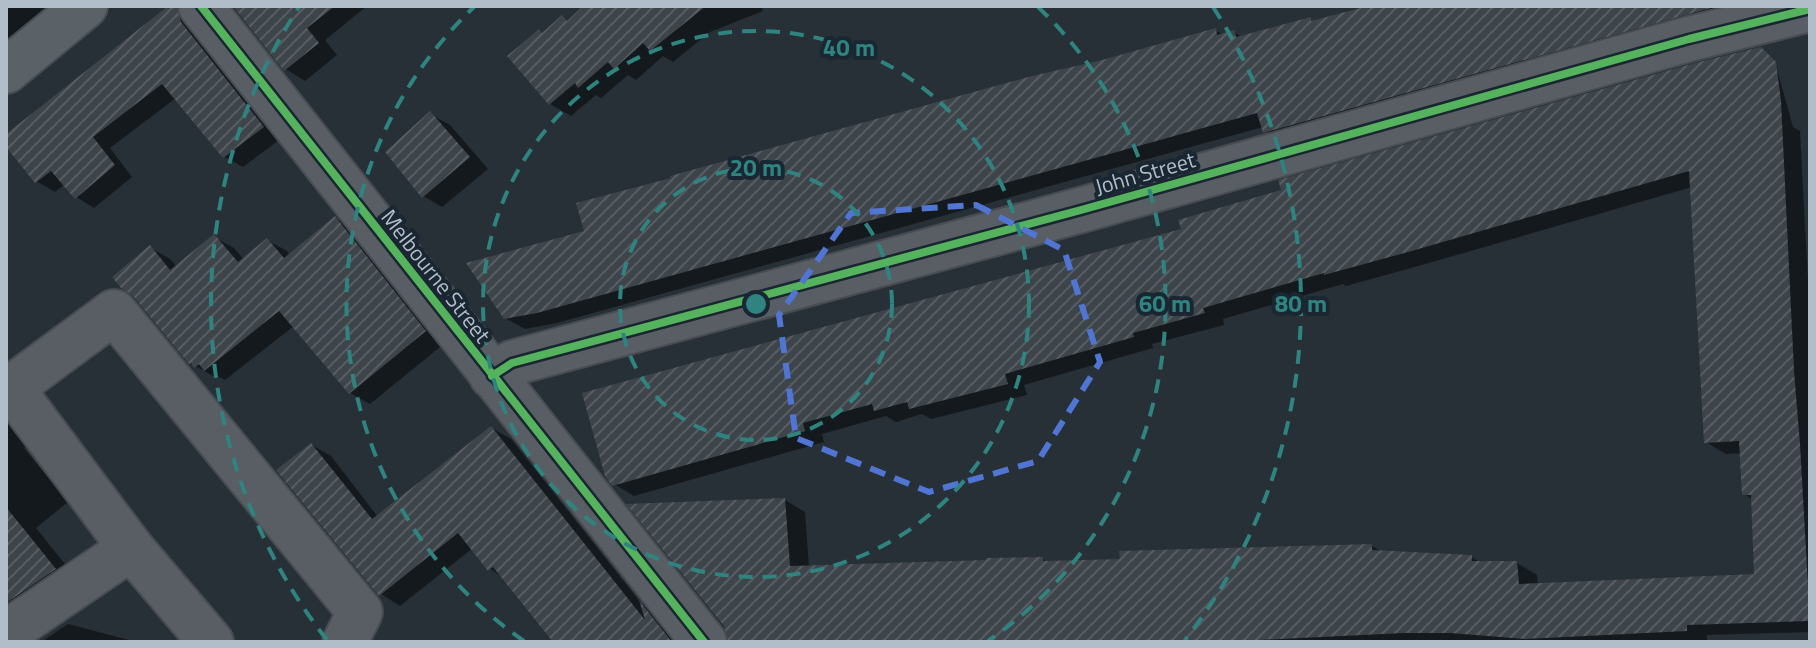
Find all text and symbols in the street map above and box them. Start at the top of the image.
text: 40 m [823,29,875,65]
street label: John Street [1091,142,1199,204]
text: 20 m [730,149,782,185]
street label: Melbourne Street [373,202,499,350]
text: 60 m [1139,285,1191,321]
text: 80 m [1275,285,1327,321]
centre of rings [742,290,770,318]

